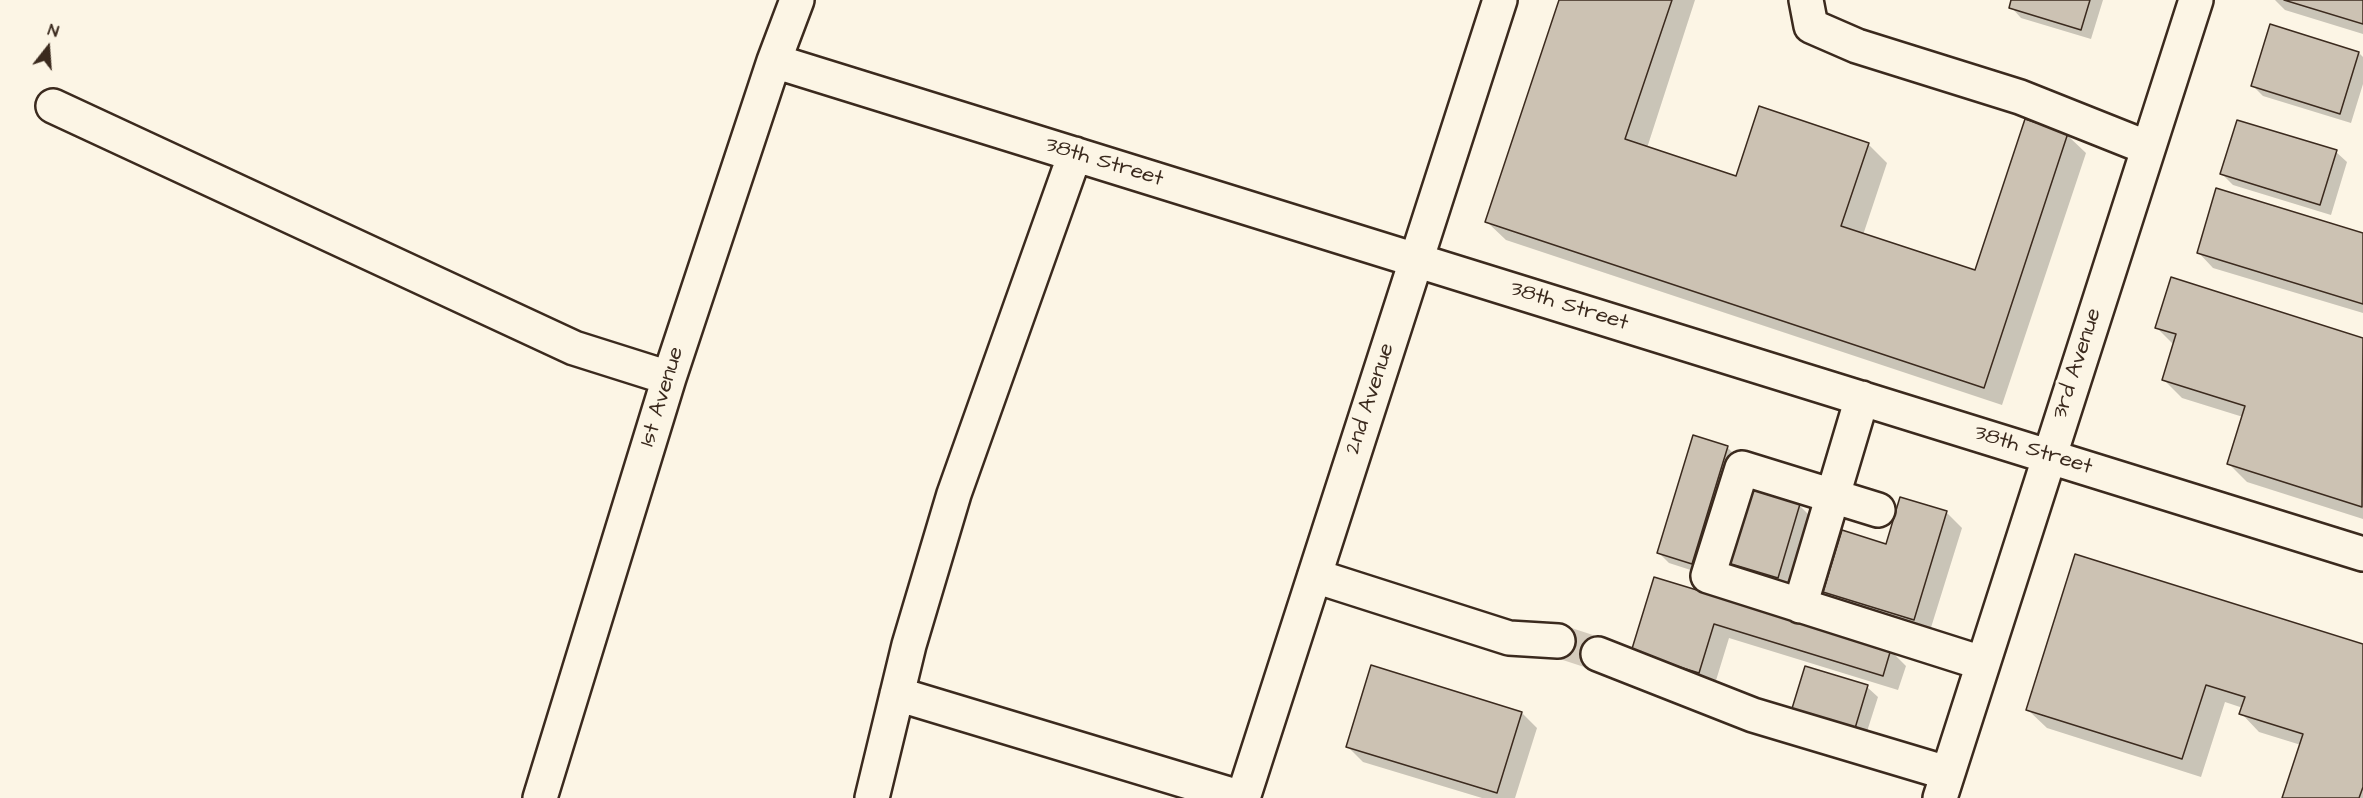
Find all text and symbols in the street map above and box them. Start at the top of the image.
north arrow [18,18,78,78]
text: N [45,19,61,43]
street label: 38th Street [1042,133,1166,193]
street label: 38th Street [1507,277,1631,337]
street label: 3rd Avenue [2048,305,2108,423]
street label: 2nd Avenue [1341,340,1401,458]
street label: 1st Avenue [635,344,691,450]
street label: 38th Street [1971,421,2095,481]

